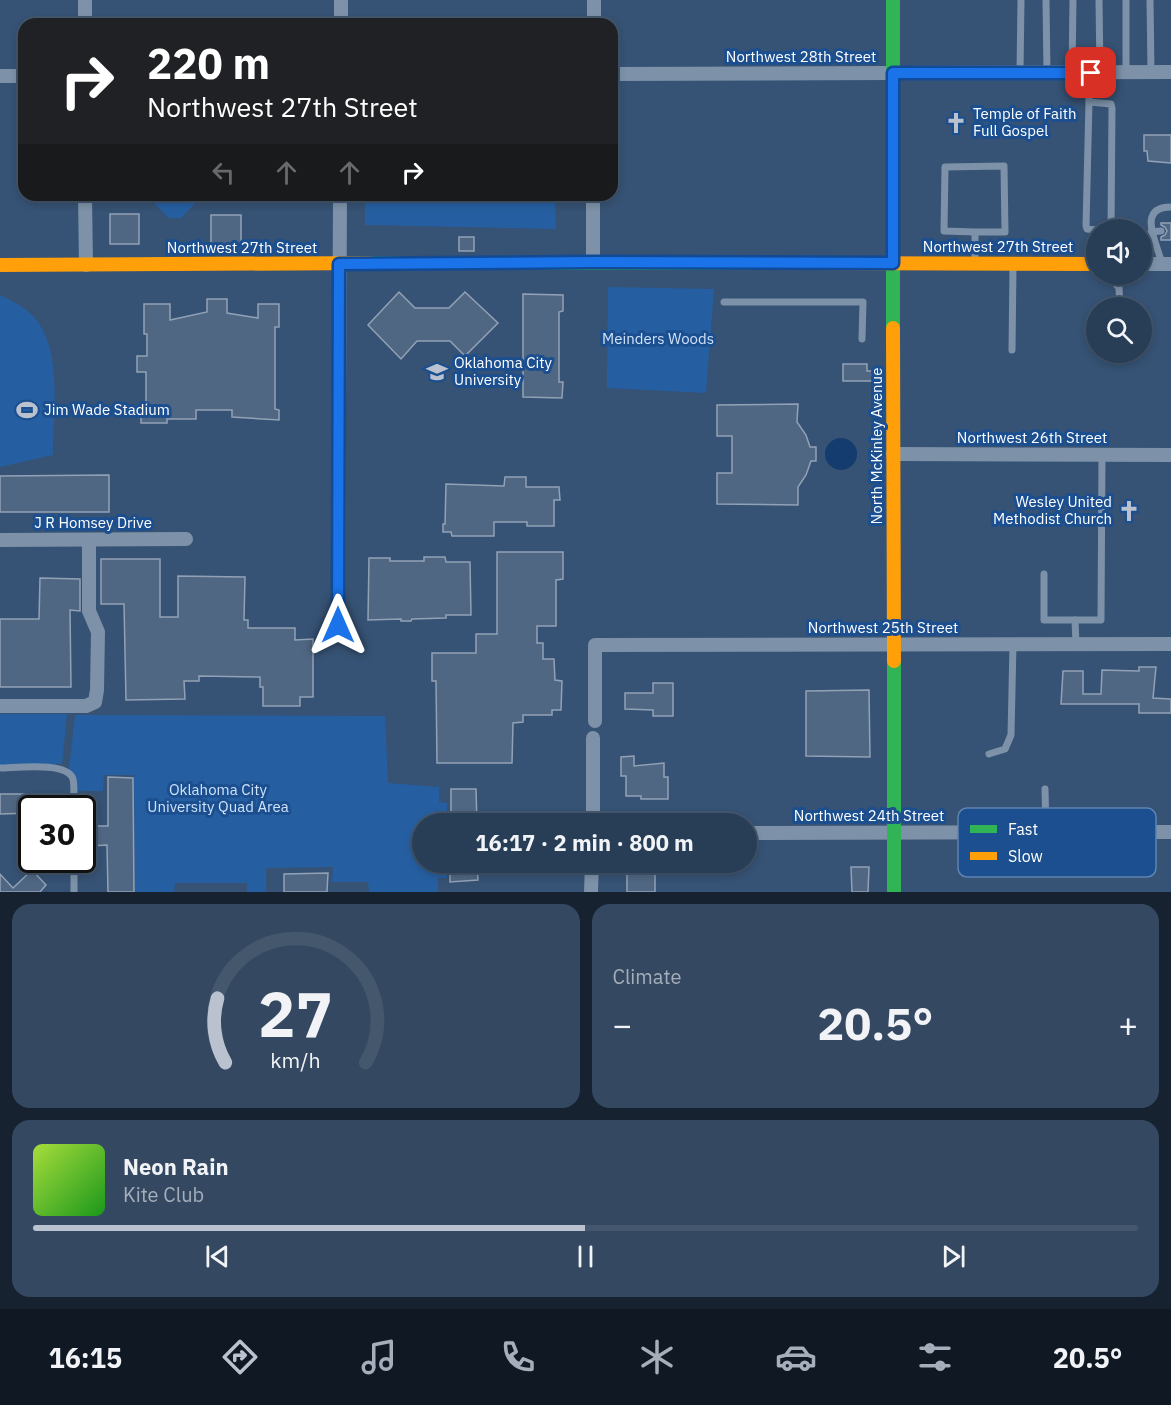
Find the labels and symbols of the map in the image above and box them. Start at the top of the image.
street label: Northwest 28th Street [726,47,876,66]
pin [1065,47,1116,98]
place label: Temple of Faith Full Gospel [973,104,1077,140]
church icon: Temple of Faith Full Gospel [944,111,968,135]
street label: Northwest 27th Street [923,237,1073,256]
street label: Northwest 27th Street [167,238,317,257]
park label: Meinders Woods [602,329,714,348]
place label: Oklahoma City University [454,353,553,389]
school or university icon: Oklahoma City University [425,360,449,384]
street label: North McKinley Avenue [867,368,886,524]
sports icon: Jim Wade Stadium [15,398,39,422]
place label: Jim Wade Stadium [44,400,170,419]
street label: Northwest 26th Street [957,428,1107,447]
place label: Wesley United Methodist Church [993,492,1112,528]
church icon: Wesley United Methodist Church [1117,499,1141,523]
street label: J R Homsey Drive [34,513,152,532]
position arrow [306,593,370,657]
street label: Northwest 25th Street [808,618,958,637]
park label: Oklahoma City University Quad Area [147,780,289,816]
speed limit sign: 30 [18,795,96,873]
street label: Northwest 24th Street [794,806,944,825]
legend [958,808,1156,877]
text: Fast [1008,819,1038,839]
text: Slow [1008,846,1043,866]

